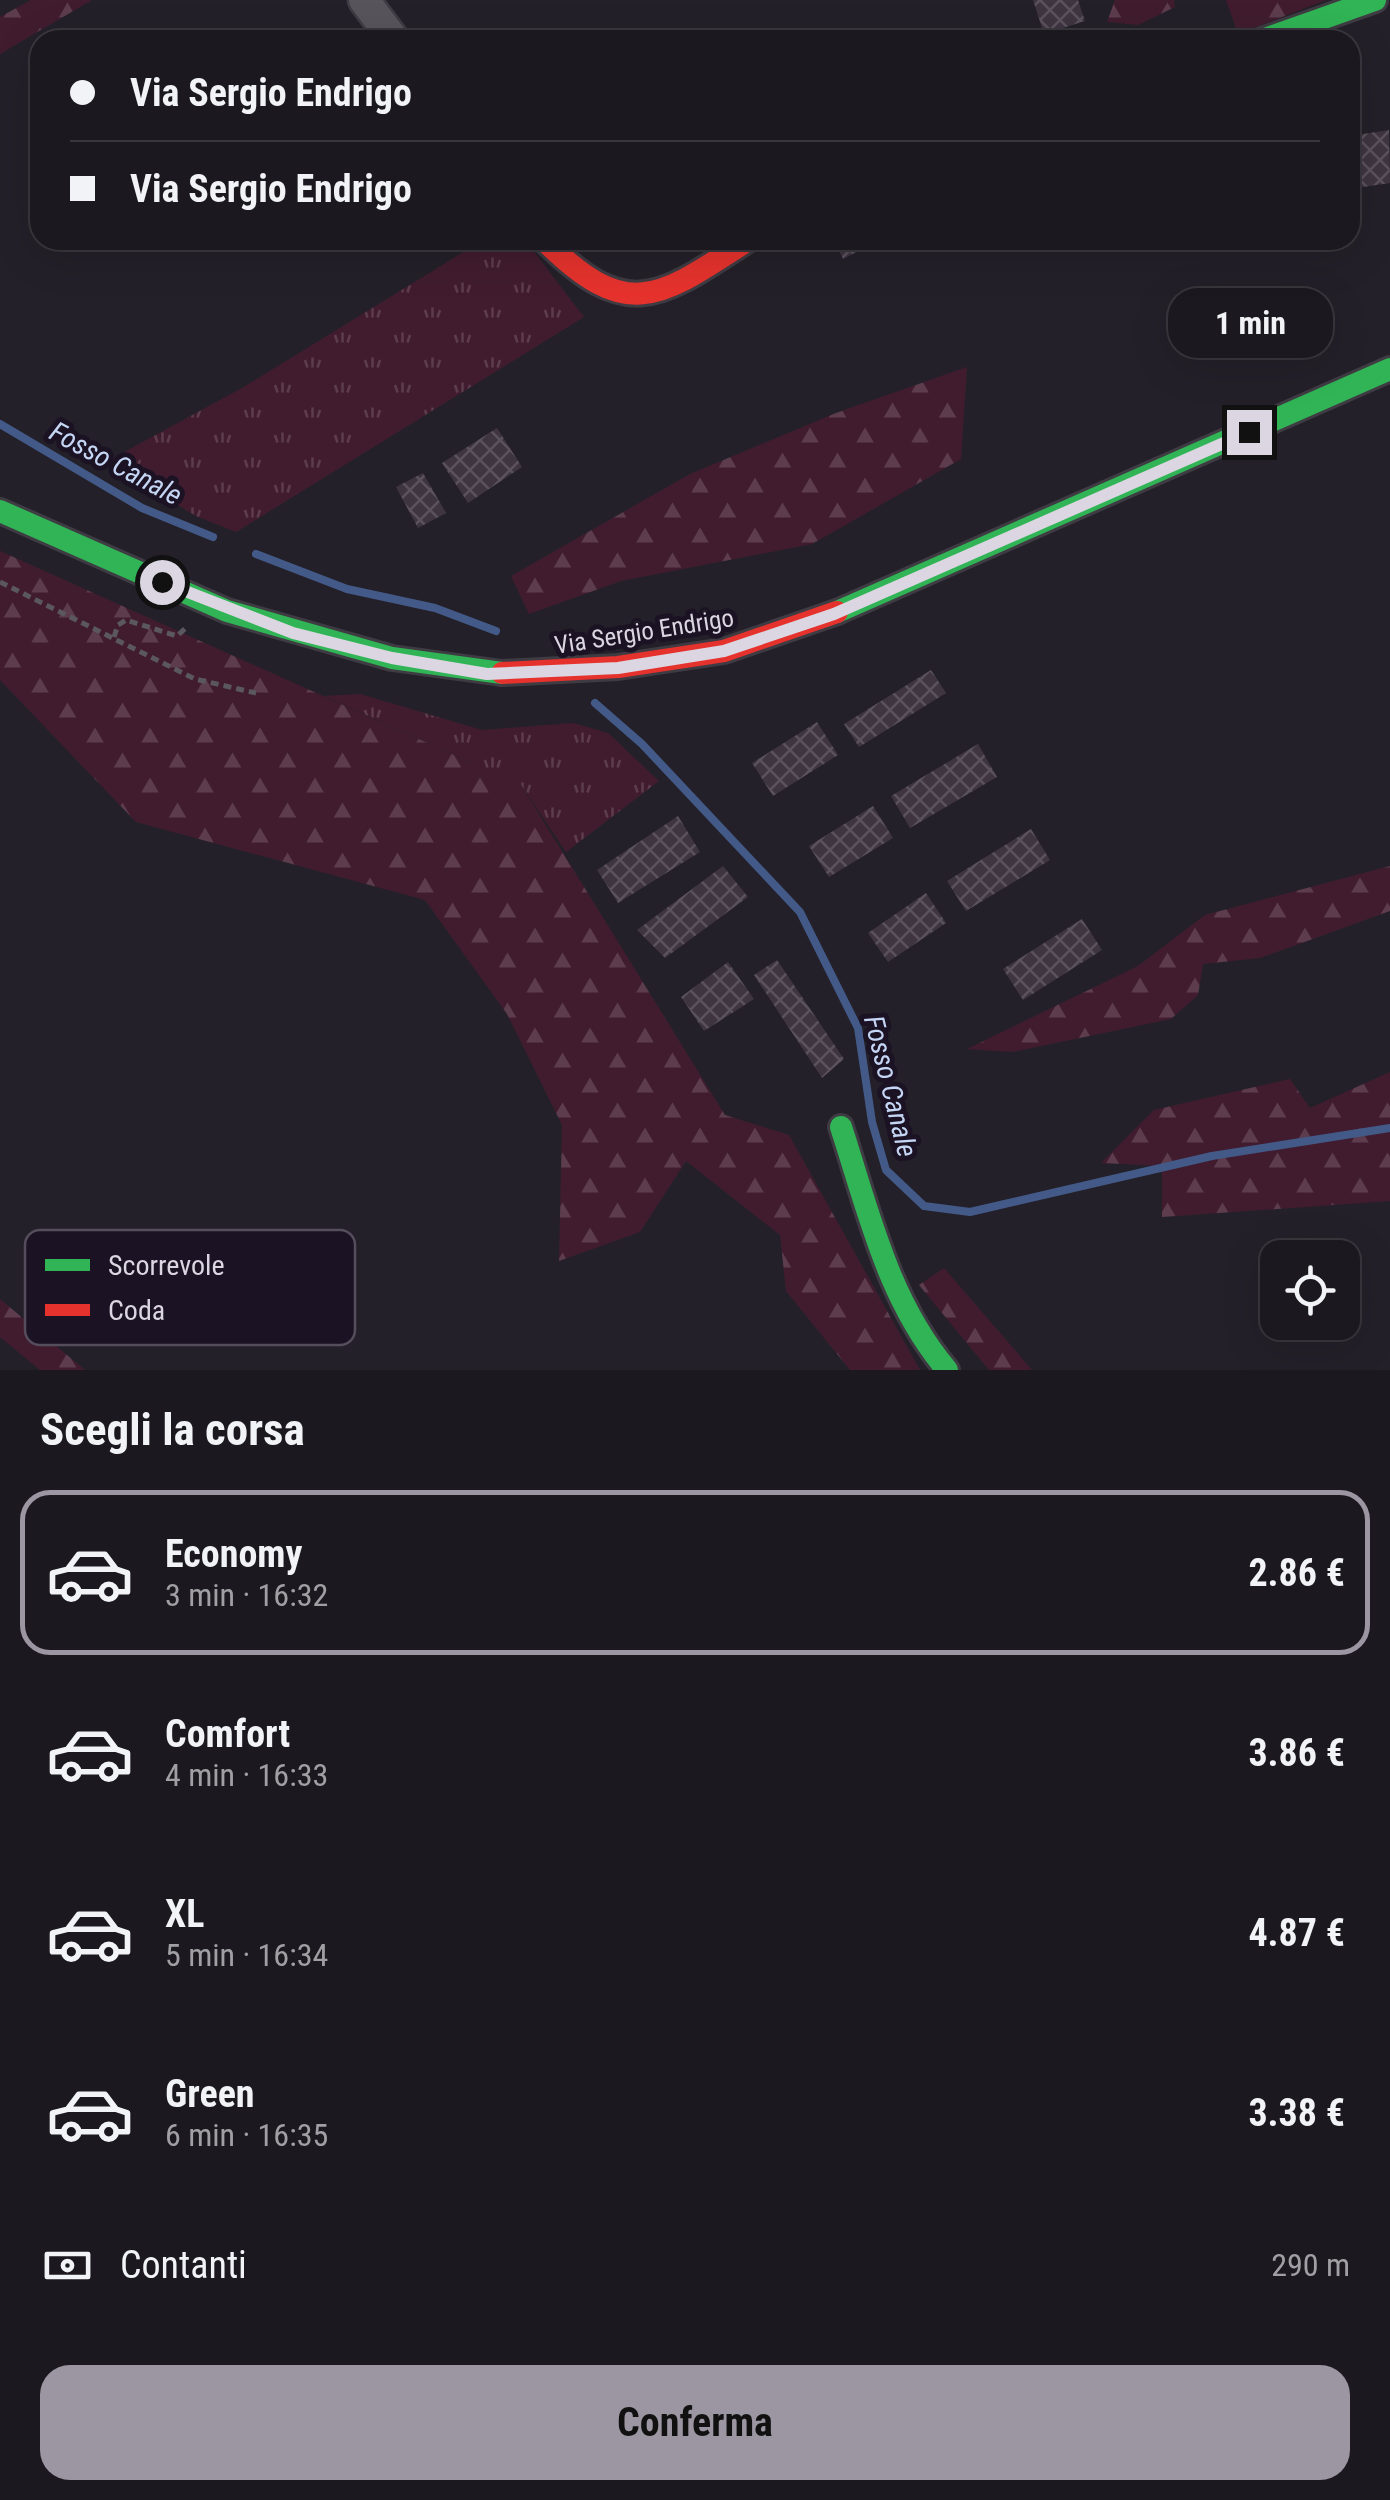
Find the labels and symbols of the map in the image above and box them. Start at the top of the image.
callout: 1 min [1166,287,1332,357]
route end [1227,410,1272,455]
water label: Fosso Canale [44,415,187,512]
route start [140,560,185,605]
street label: Via Sergio Endrigo [552,603,736,660]
water label: Fosso Canale [857,1012,924,1160]
legend [25,1230,355,1345]
text: Scorrevole [108,1249,225,1282]
text: Coda [108,1294,165,1327]

